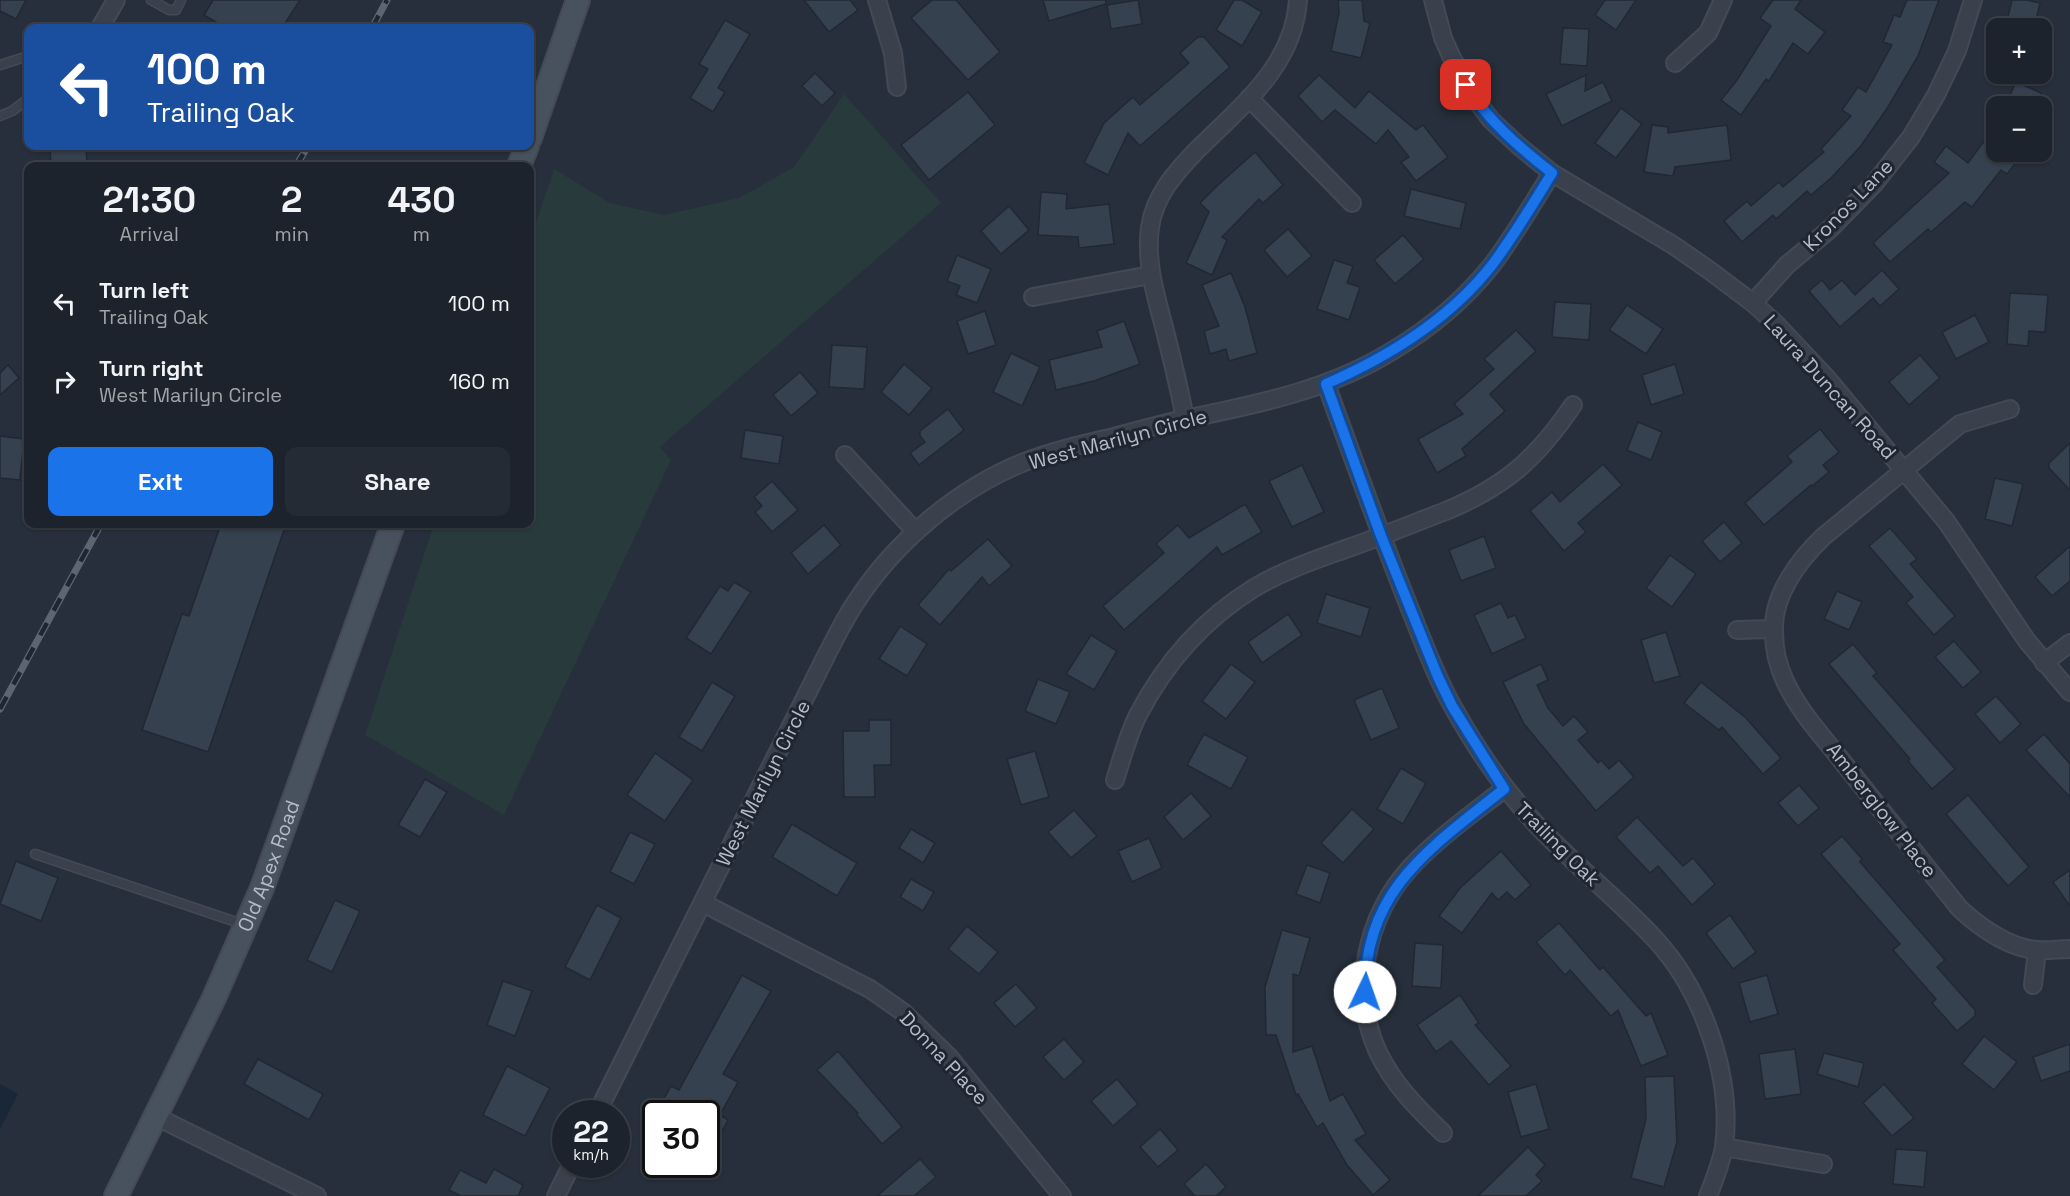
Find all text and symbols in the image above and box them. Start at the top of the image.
map controls [1986,18,2052,162]
button: + [1986,18,2052,84]
text: 100 m [147,43,267,96]
icon: left [48,48,126,126]
pin [1440,59,1491,110]
icon: arrive [1449,68,1482,101]
text: Trailing Oak [147,95,295,130]
button: − [1986,96,2052,162]
street label: Kronos Lane [1797,153,1899,257]
text: 21:30 [102,177,196,223]
text: 2 [281,177,302,223]
text: 430 [387,177,456,223]
text: Arrival [120,221,179,247]
text: min [275,221,309,247]
text: m [413,221,430,247]
text: Turn left [99,276,189,304]
icon: left [48,287,81,320]
text: 100 m [448,289,510,317]
text: Trailing Oak [99,304,209,330]
street label: Laura Duncan Road [1758,309,1902,465]
text: Turn right [99,354,204,382]
icon: right [48,365,81,398]
text: 160 m [449,367,510,395]
text: West Marilyn Circle [99,382,282,408]
street label: West Marilyn Circle [1026,403,1210,475]
button: Exit [48,447,273,516]
button: Share [285,447,510,516]
street label: West Marilyn Circle [710,696,816,870]
street label: Amberglow Place [1821,737,1943,883]
street label: Trailing Oak [1510,796,1606,892]
street label: Old Apex Road [232,797,306,936]
position arrow [1333,960,1397,1024]
street label: Donna Place [894,1006,994,1110]
speed limit sign: 30 [642,1100,720,1178]
text: 22 [573,1112,609,1151]
text: km/h [573,1145,609,1164]

